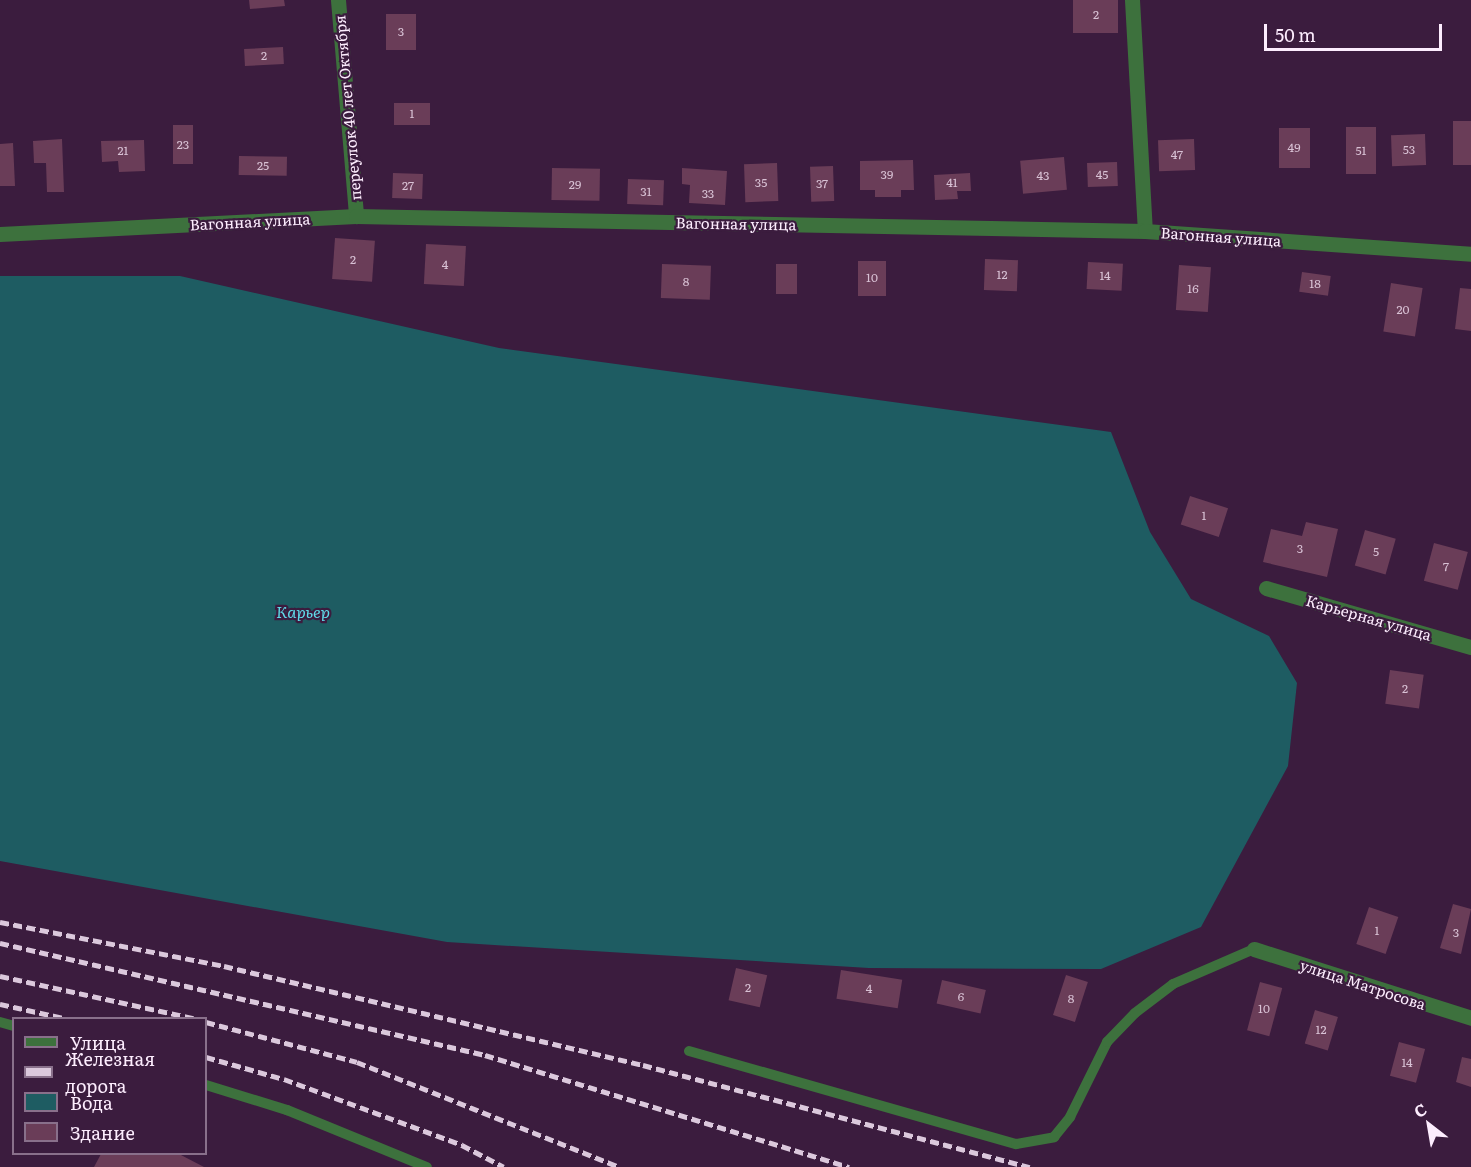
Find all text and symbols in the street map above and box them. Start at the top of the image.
house number: 2 [1093,8,1099,22]
scale bar [1267,12,1446,50]
street label: переулок 40 лет Октября [330,15,364,201]
text: 50 m [1275,21,1316,48]
house number: 3 [398,25,404,39]
house number: 2 [261,49,267,63]
house number: 1 [410,107,414,121]
house number: 23 [177,138,189,152]
house number: 49 [1288,141,1300,155]
house number: 53 [1403,143,1415,157]
house number: 21 [118,144,128,158]
house number: 51 [1356,144,1366,158]
house number: 47 [1171,148,1183,162]
house number: 25 [257,159,269,173]
house number: 39 [881,168,893,182]
house number: 45 [1096,168,1108,182]
house number: 43 [1036,169,1050,183]
house number: 35 [755,176,767,190]
house number: 41 [946,176,958,190]
house number: 37 [816,177,828,191]
house number: 29 [569,178,581,192]
house number: 27 [402,179,414,193]
house number: 31 [640,185,652,199]
house number: 33 [702,187,714,201]
street label: Вагонная улица [189,209,311,233]
street label: Вагонная улица [675,213,797,233]
street label: Вагонная улица [1160,223,1282,249]
house number: 2 [350,253,356,267]
house number: 4 [442,258,448,272]
house number: 12 [997,268,1007,282]
house number: 14 [1099,269,1111,283]
house number: 10 [866,271,878,285]
house number: 8 [683,275,689,289]
house number: 18 [1309,277,1321,291]
house number: 16 [1187,282,1199,296]
house number: 20 [1396,303,1410,317]
house number: 1 [1202,509,1206,523]
house number: 3 [1297,542,1303,556]
house number: 5 [1373,545,1379,559]
house number: 7 [1443,560,1449,574]
street label: Карьерная улица [1304,590,1434,644]
water label: Карьер [276,601,330,621]
house number: 2 [1402,682,1408,696]
house number: 1 [1375,924,1379,938]
house number: 3 [1453,926,1459,940]
street label: улица Матросова [1298,955,1428,1013]
house number: 2 [745,981,751,995]
house number: 4 [866,982,872,996]
house number: 6 [958,990,964,1004]
house number: 8 [1068,992,1074,1006]
house number: 10 [1258,1002,1270,1016]
legend [12,1017,207,1155]
house number: 12 [1316,1023,1326,1037]
text: Улица [70,1029,126,1056]
text: Железная дорога [65,1045,155,1099]
house number: 14 [1401,1056,1413,1070]
text: Вода [70,1089,113,1116]
north arrow [1399,1095,1459,1155]
text: С [1409,1096,1431,1123]
text: Здание [70,1119,135,1146]

